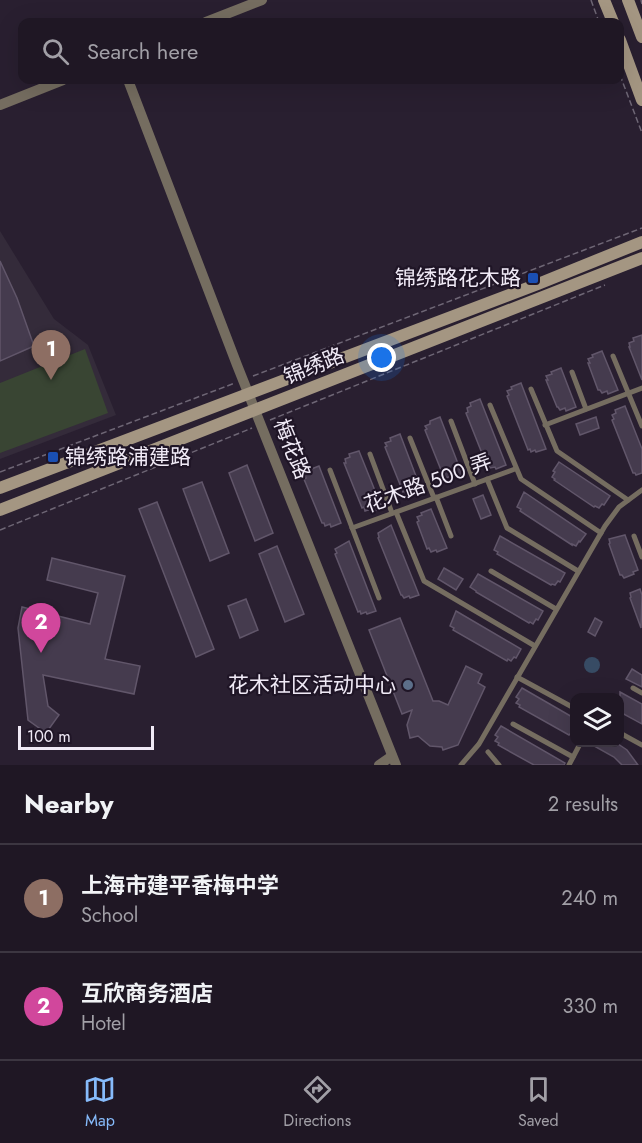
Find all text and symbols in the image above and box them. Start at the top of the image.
search box [18,18,624,84]
icon: search [39,35,72,68]
text: Search here [87,35,198,67]
place label: 锦绣路花木路 [395,263,521,293]
marker: 锦绣路花木路 [526,271,540,285]
pin: 1 [32,330,70,380]
street label: 锦绣路 [279,340,349,392]
your location [367,343,396,372]
street label: 梅花路 [266,414,318,484]
place label: 锦绣路浦建路 [65,442,191,472]
street label: 花木路 500 弄 [360,446,496,520]
marker: 锦绣路浦建路 [46,450,60,464]
pin: 2 [22,604,60,653]
place label: 花木社区活动中心 [228,670,396,700]
marker: 花木社区活动中心 [401,678,415,692]
map controls [570,693,624,747]
button: layers [570,693,624,747]
scale bar [18,723,154,750]
text: 100 m [27,725,71,748]
text: Nearby [24,785,113,823]
text: 2 results [548,790,618,819]
text: 上海市建平香梅中学 [81,869,279,901]
text: 1 [38,884,49,913]
text: 240 m [561,884,618,913]
text: School [81,901,138,930]
text: 互欣商务酒店 [81,977,213,1009]
text: 2 [37,992,50,1021]
text: 330 m [563,992,618,1021]
text: Hotel [81,1009,126,1038]
tab: Map [83,1073,116,1132]
tab: Directions [283,1073,351,1132]
tab: Saved [518,1073,559,1132]

